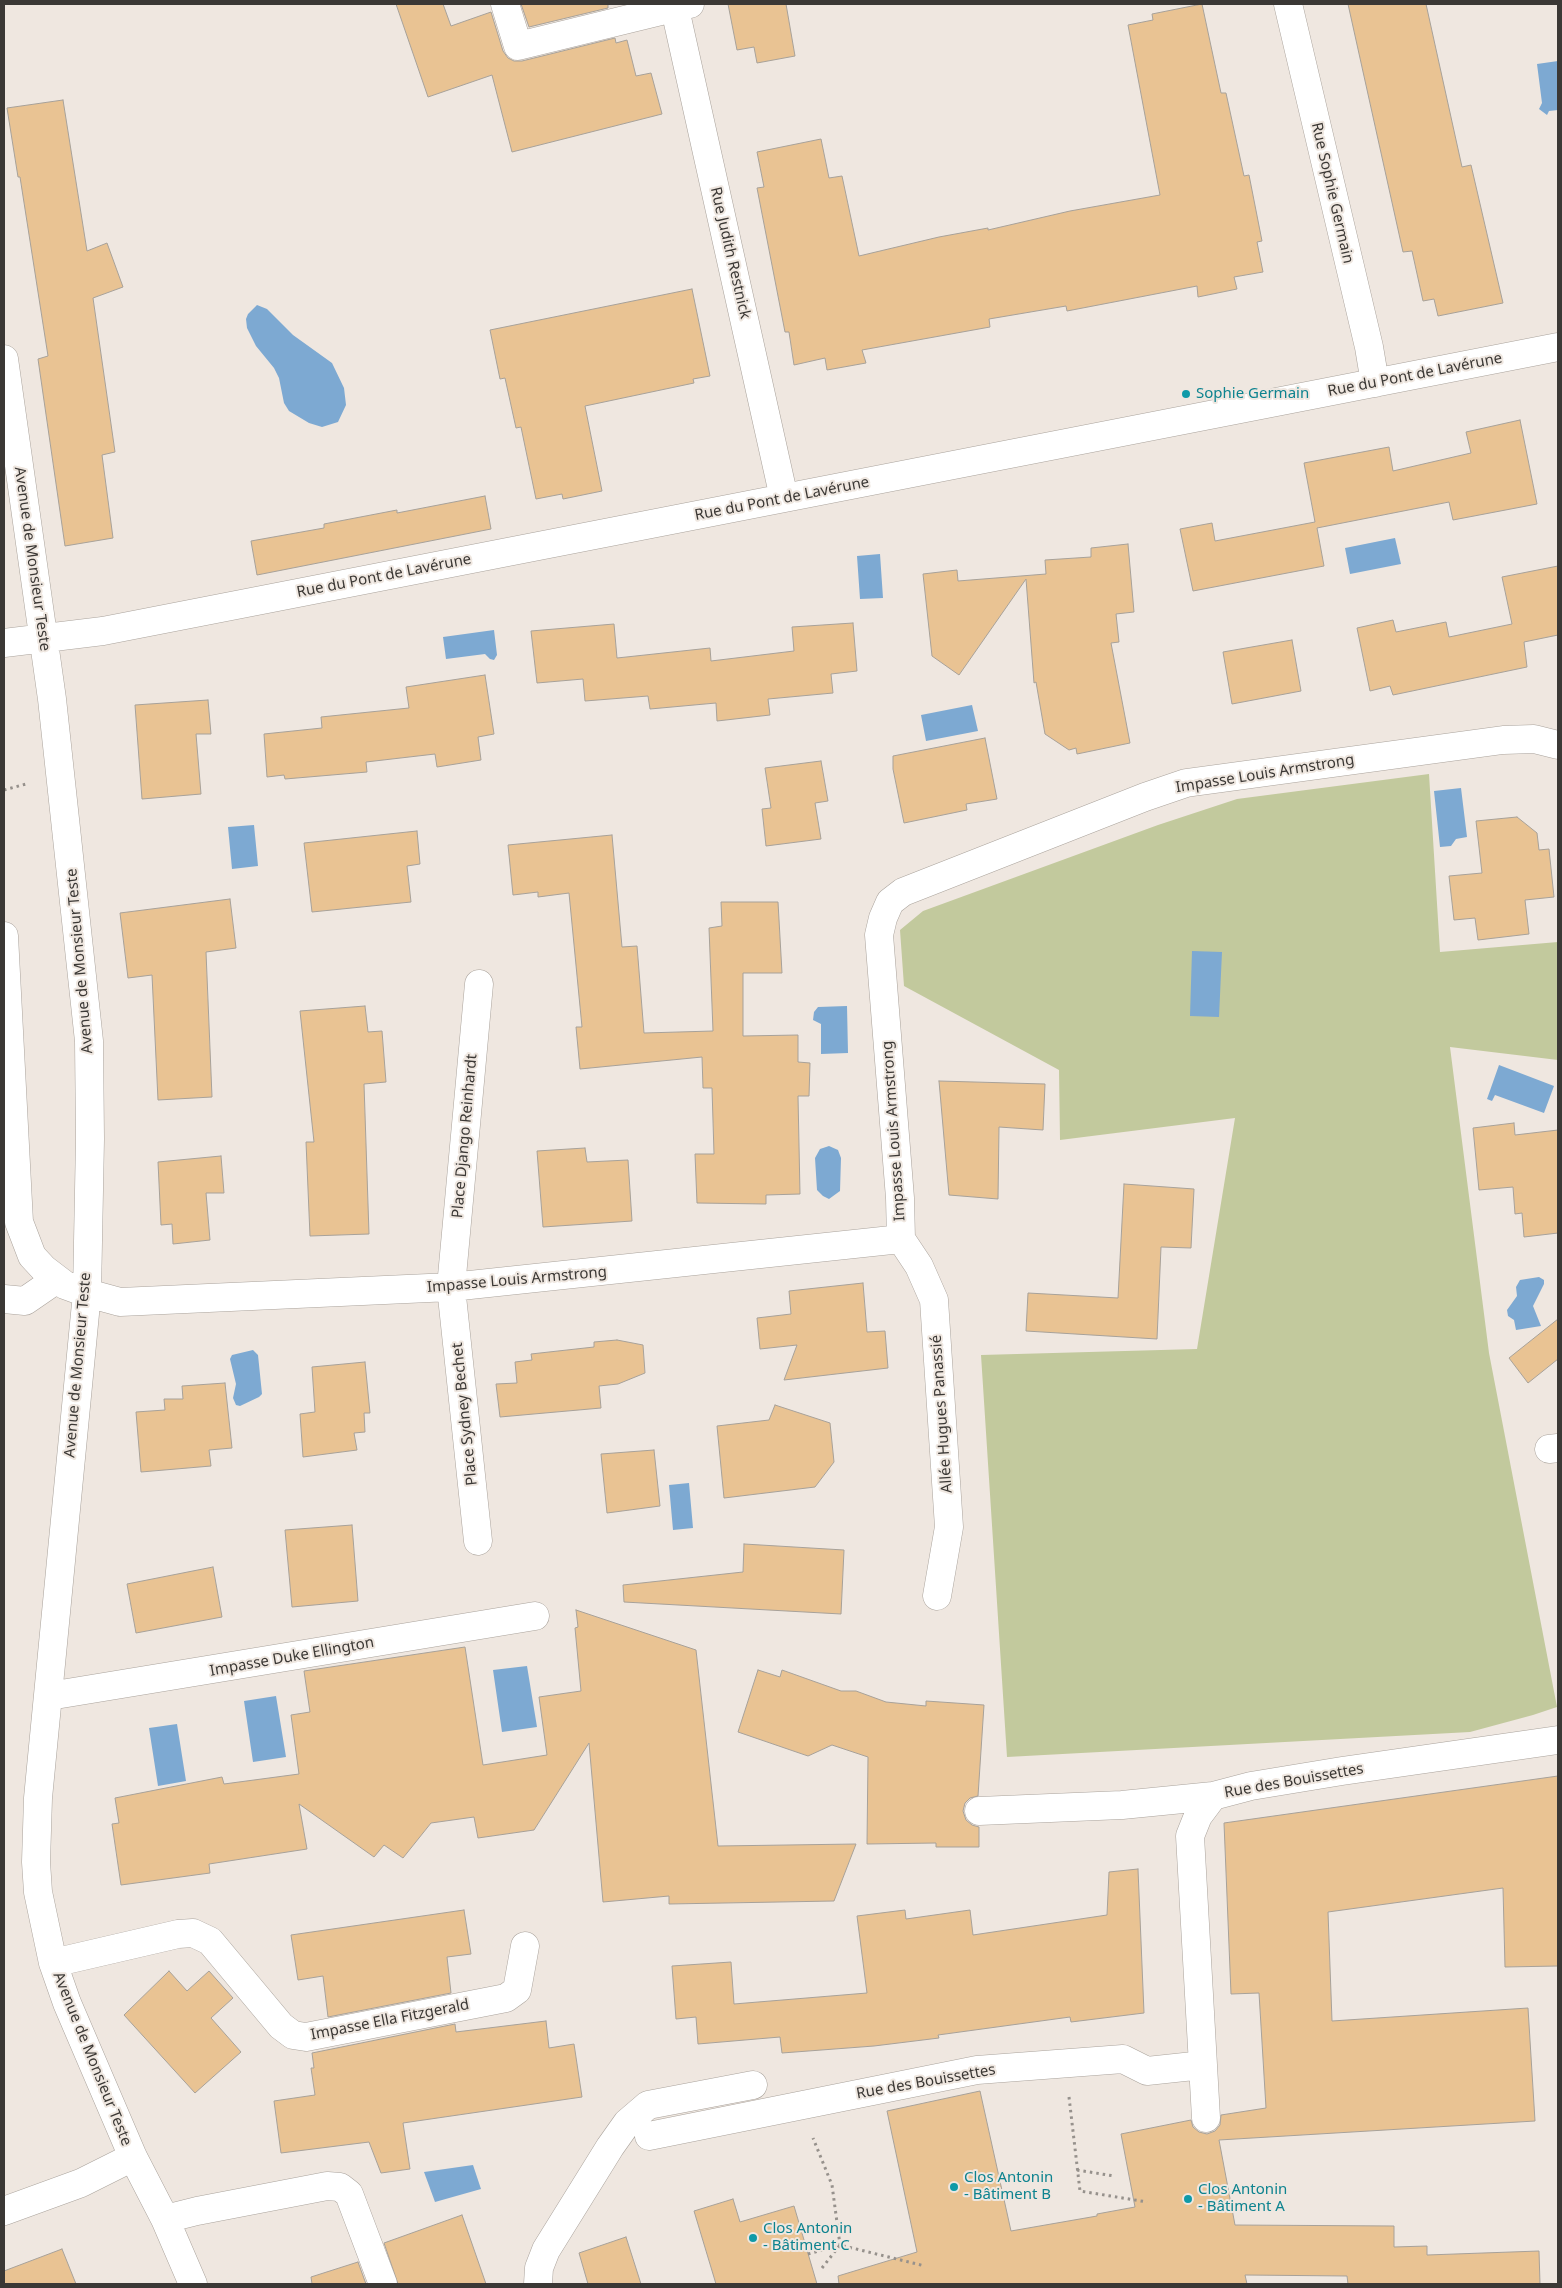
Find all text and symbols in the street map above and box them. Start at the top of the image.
street label: Rue Sophie Germain [1307,121,1357,265]
street label: Rue Judith Restnick [706,185,754,321]
street label: Rue du Pont de Lavérune [1326,349,1504,401]
place label: Sophie Germain [1196,385,1309,403]
marker: Sophie Germain [1180,388,1192,400]
street label: Avenue de Monsieur Teste [10,466,54,652]
street label: Rue du Pont de Lavérune [693,473,871,525]
street label: Rue du Pont de Lavérune [295,550,473,602]
street label: Impasse Louis Armstrong [1174,751,1356,797]
street label: Avenue de Monsieur Teste [63,868,97,1054]
street label: Impasse Louis Armstrong [879,1040,909,1222]
street label: Place Django Reinhardt [449,1053,481,1219]
street label: Impasse Louis Armstrong [426,1263,608,1297]
street label: Avenue de Monsieur Teste [61,1272,95,1458]
street label: Allée Hugues Panassié [927,1334,957,1494]
street label: Place Sydney Bechet [449,1342,481,1486]
street label: Impasse Duke Ellington [209,1634,375,1680]
street label: Rue des Bouissettes [1223,1760,1365,1802]
street label: Avenue de Monsieur Teste [49,1969,135,2149]
street label: Impasse Ella Fitzgerald [309,1996,471,2044]
street label: Rue des Bouissettes [855,2061,997,2103]
place label: Clos Antonin - Bâtiment B [964,2169,1053,2204]
marker: Clos Antonin - Bâtiment B [948,2181,960,2193]
place label: Clos Antonin - Bâtiment A [1198,2181,1287,2216]
marker: Clos Antonin - Bâtiment A [1182,2193,1194,2205]
place label: Clos Antonin - Bâtiment C [763,2220,852,2255]
marker: Clos Antonin - Bâtiment C [747,2232,759,2244]

